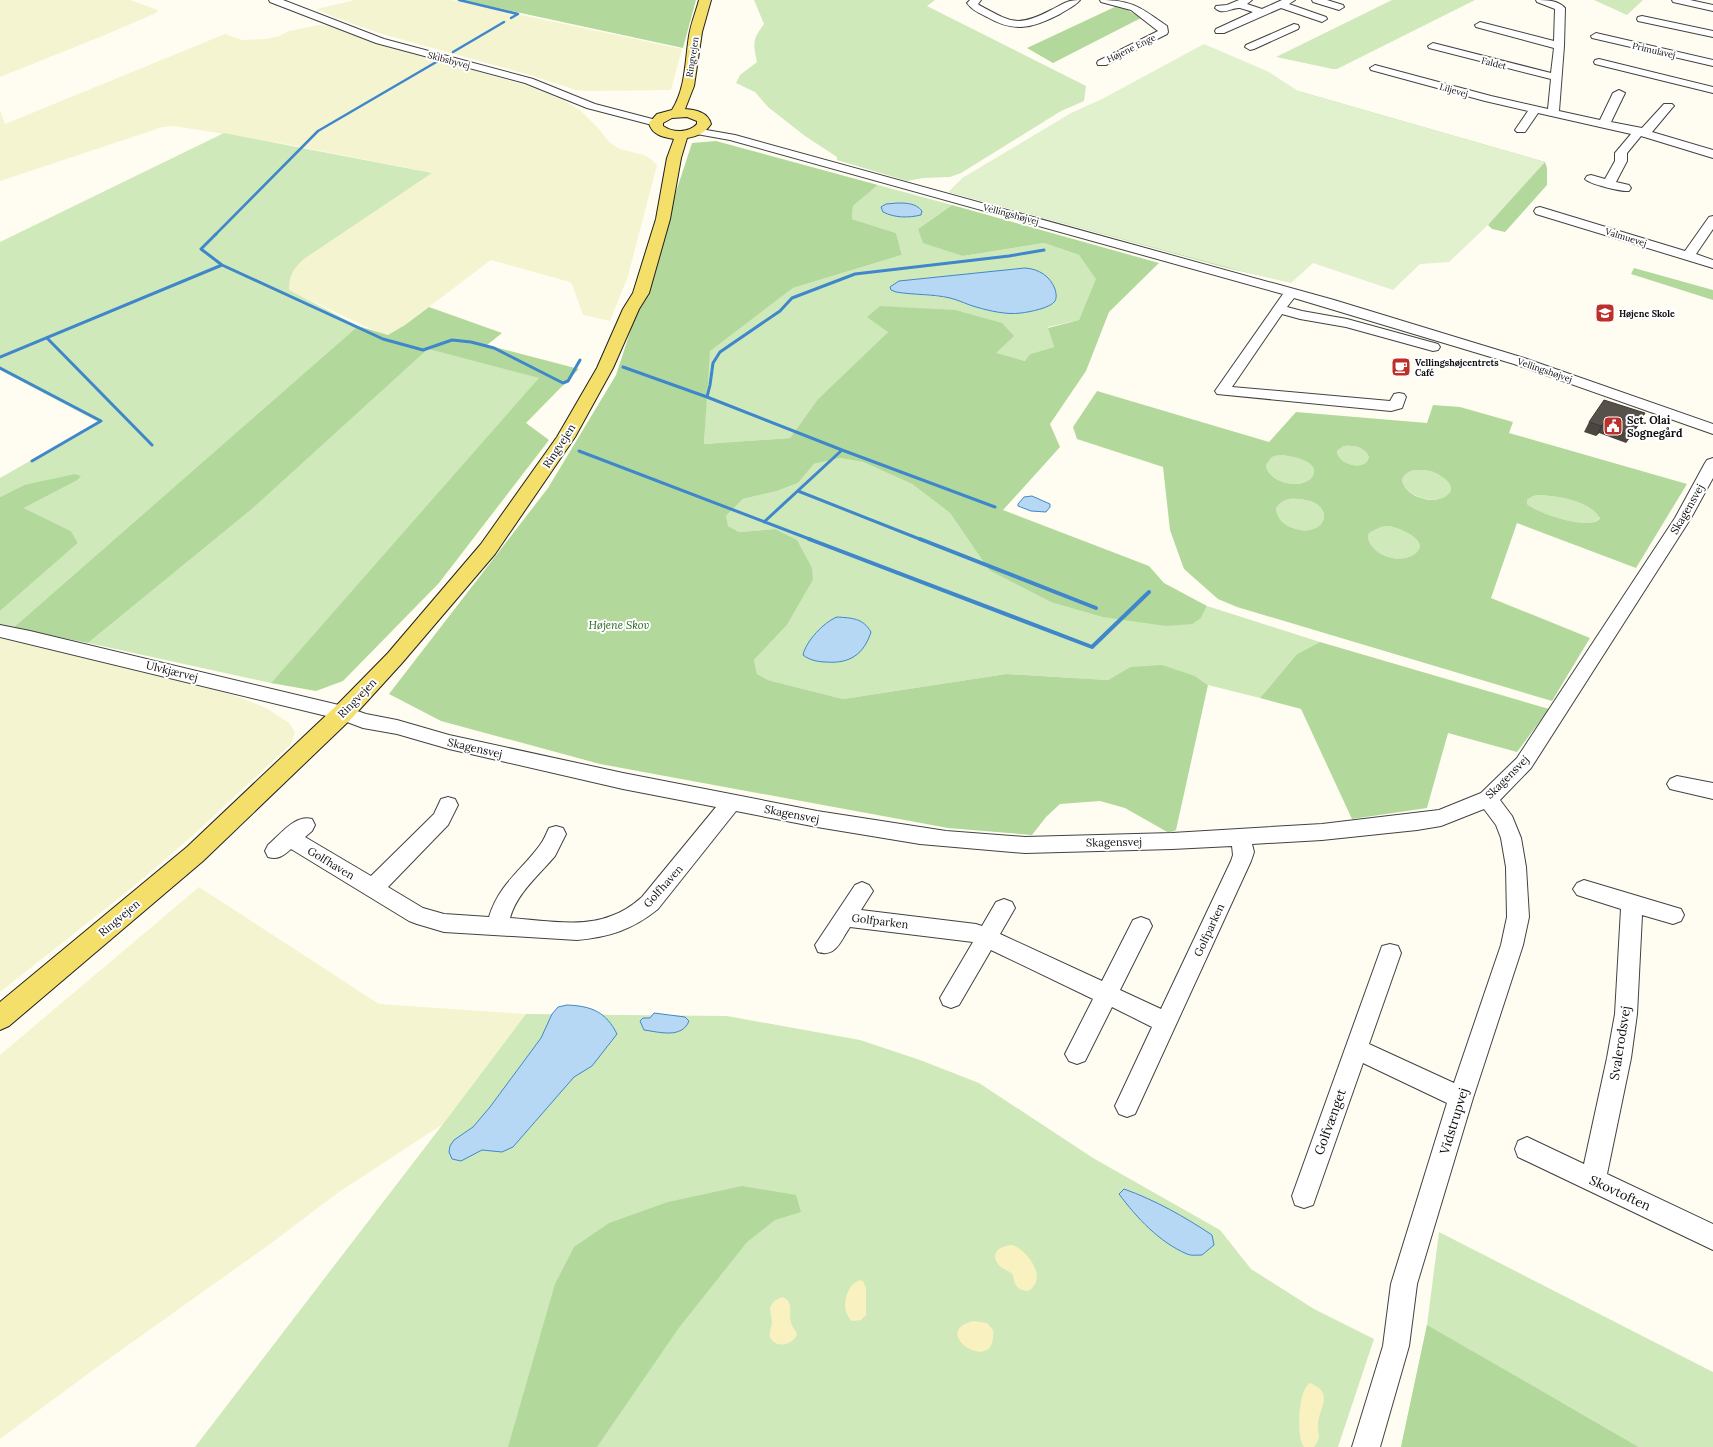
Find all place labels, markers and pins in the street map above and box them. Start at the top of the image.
school or university icon: Højene Skole [1594,302,1616,324]
place label: Højene Skole [1619,308,1675,319]
cafe icon: Vellingshøjcentrets Café [1390,356,1412,378]
place label: Vellingshøjcentrets Café [1415,357,1499,378]
place label: Sct. Olai Sognegård [1627,413,1683,440]
public building icon: Sct. Olai Sognegård [1602,415,1624,437]

